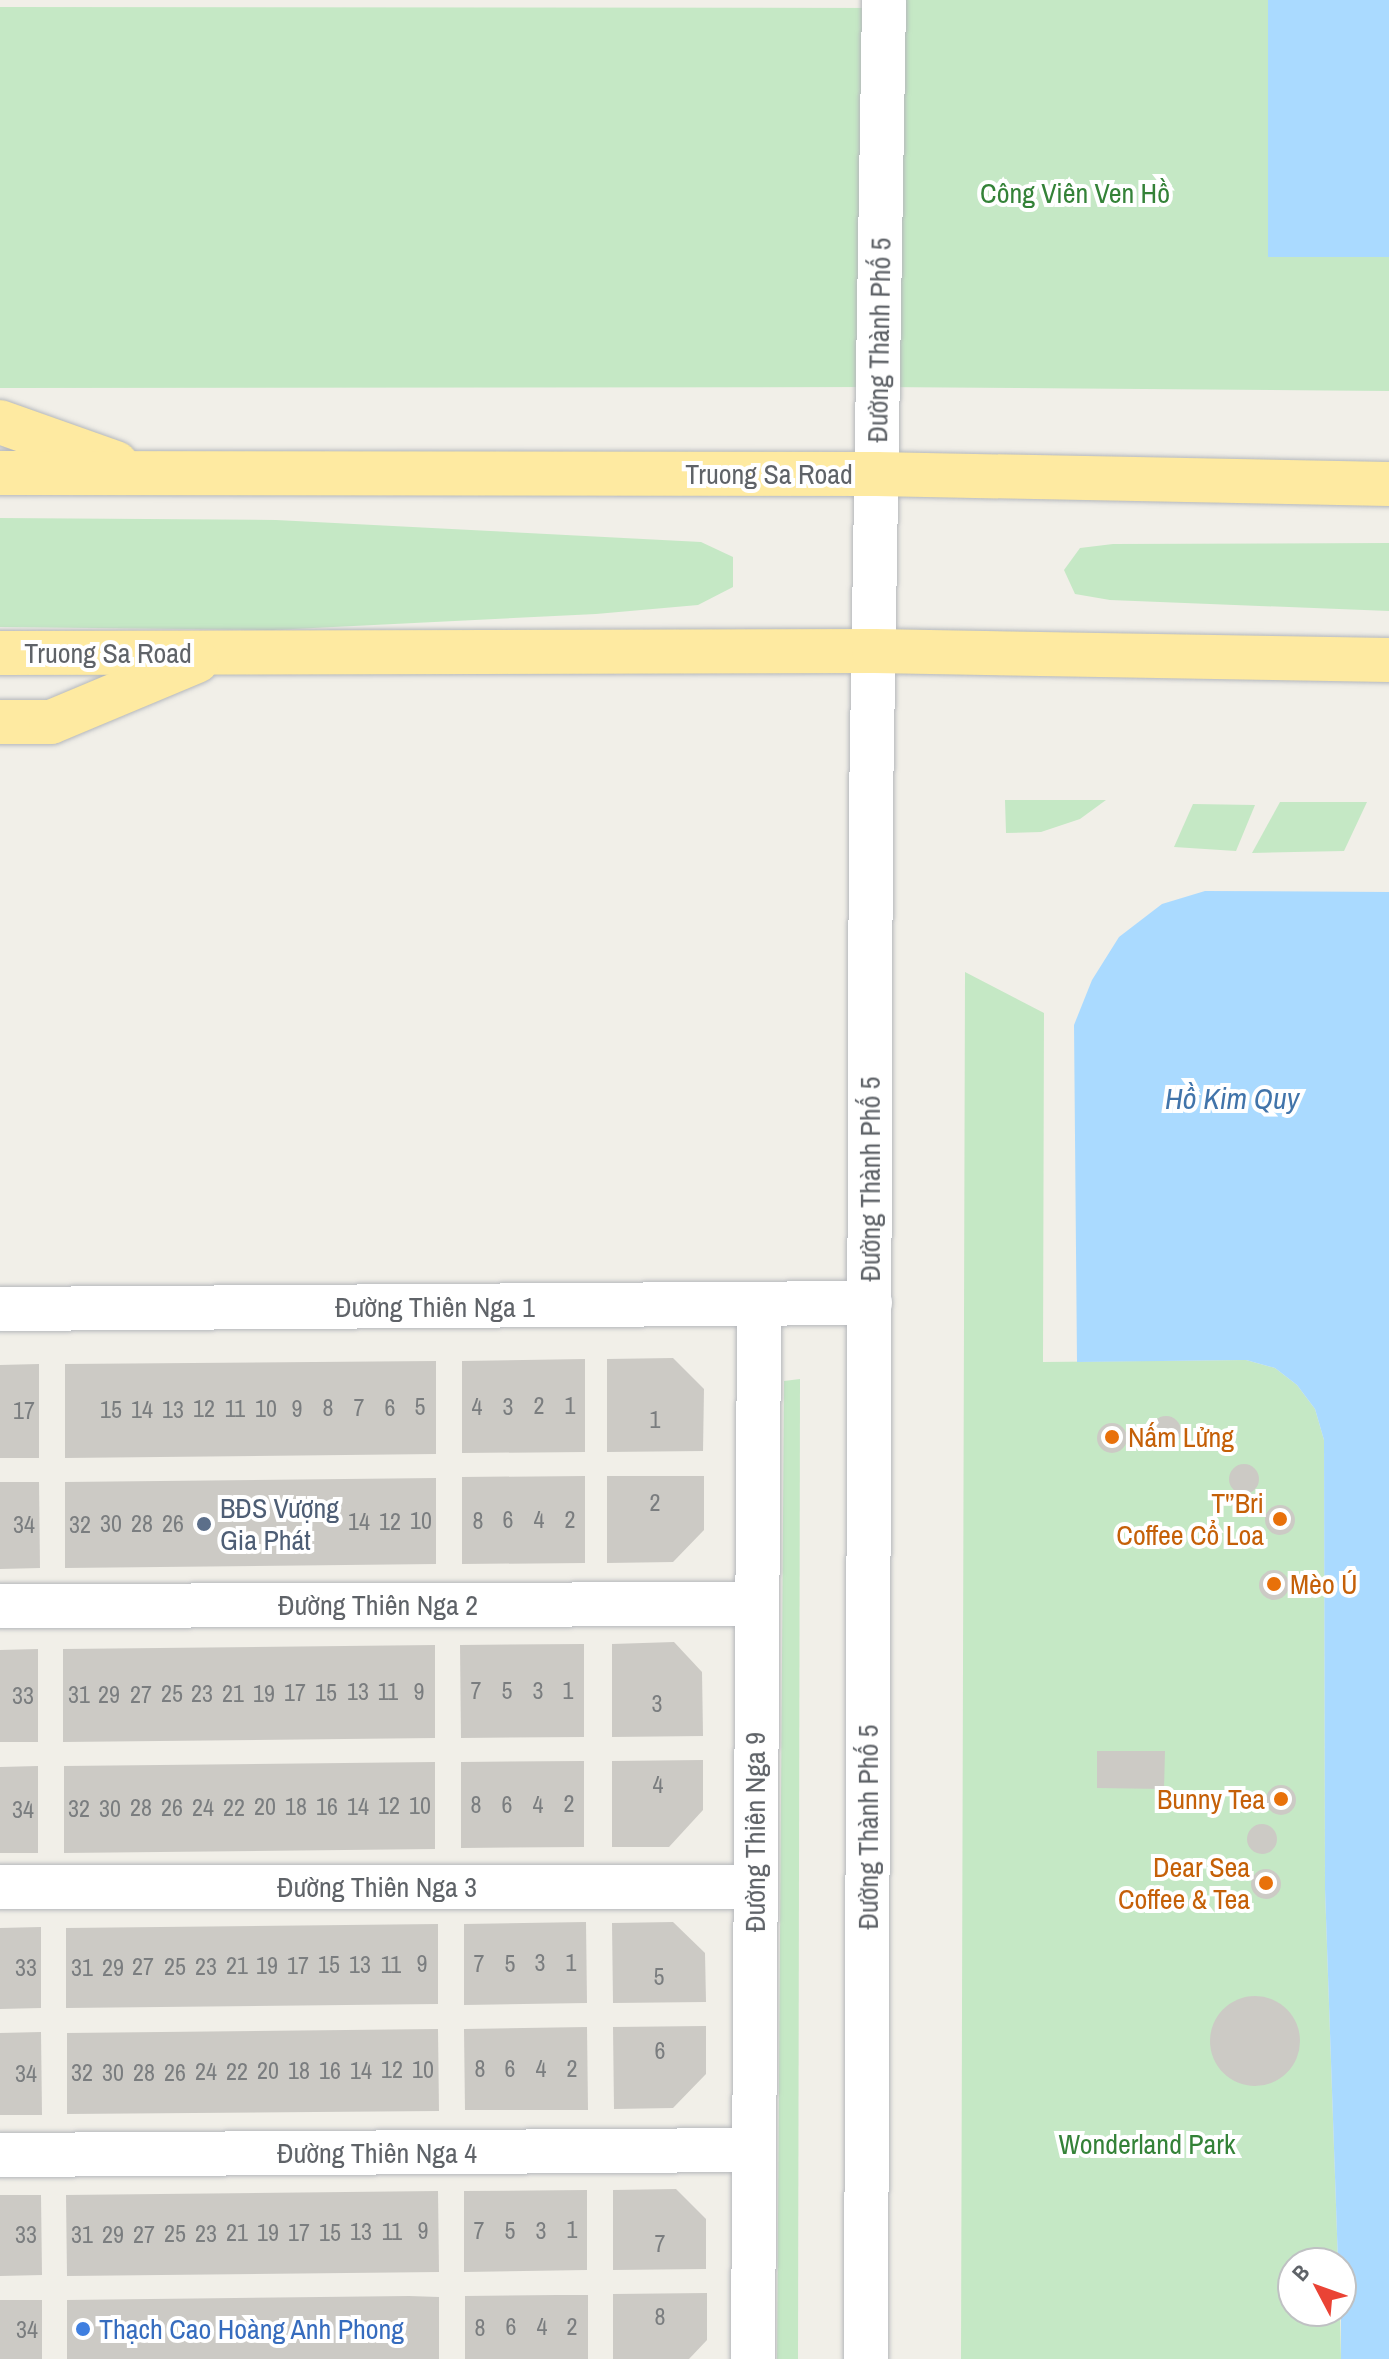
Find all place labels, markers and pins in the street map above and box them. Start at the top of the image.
place label: Nấm Lửng [1128,1420,1234,1454]
marker: Nấm Lửng [1103,1428,1121,1446]
place label: T'’Bri Coffee Cổ Loa [1116,1486,1264,1552]
place label: BĐS Vượng Gia Phát [220,1491,339,1557]
marker: T'’Bri Coffee Cổ Loa [1271,1510,1289,1528]
marker: BĐS Vượng Gia Phát [195,1515,213,1533]
place label: Mèo Ú [1290,1567,1358,1601]
marker: Mèo Ú [1265,1575,1283,1593]
place label: Bunny Tea [1157,1782,1265,1816]
marker: Bunny Tea [1272,1790,1290,1808]
place label: Dear Sea Coffee & Tea [1118,1850,1250,1916]
marker: Dear Sea Coffee & Tea [1257,1874,1275,1892]
place label: Thạch Cao Hoàng Anh Phong [99,2312,405,2346]
marker: Thạch Cao Hoàng Anh Phong [74,2320,92,2338]

